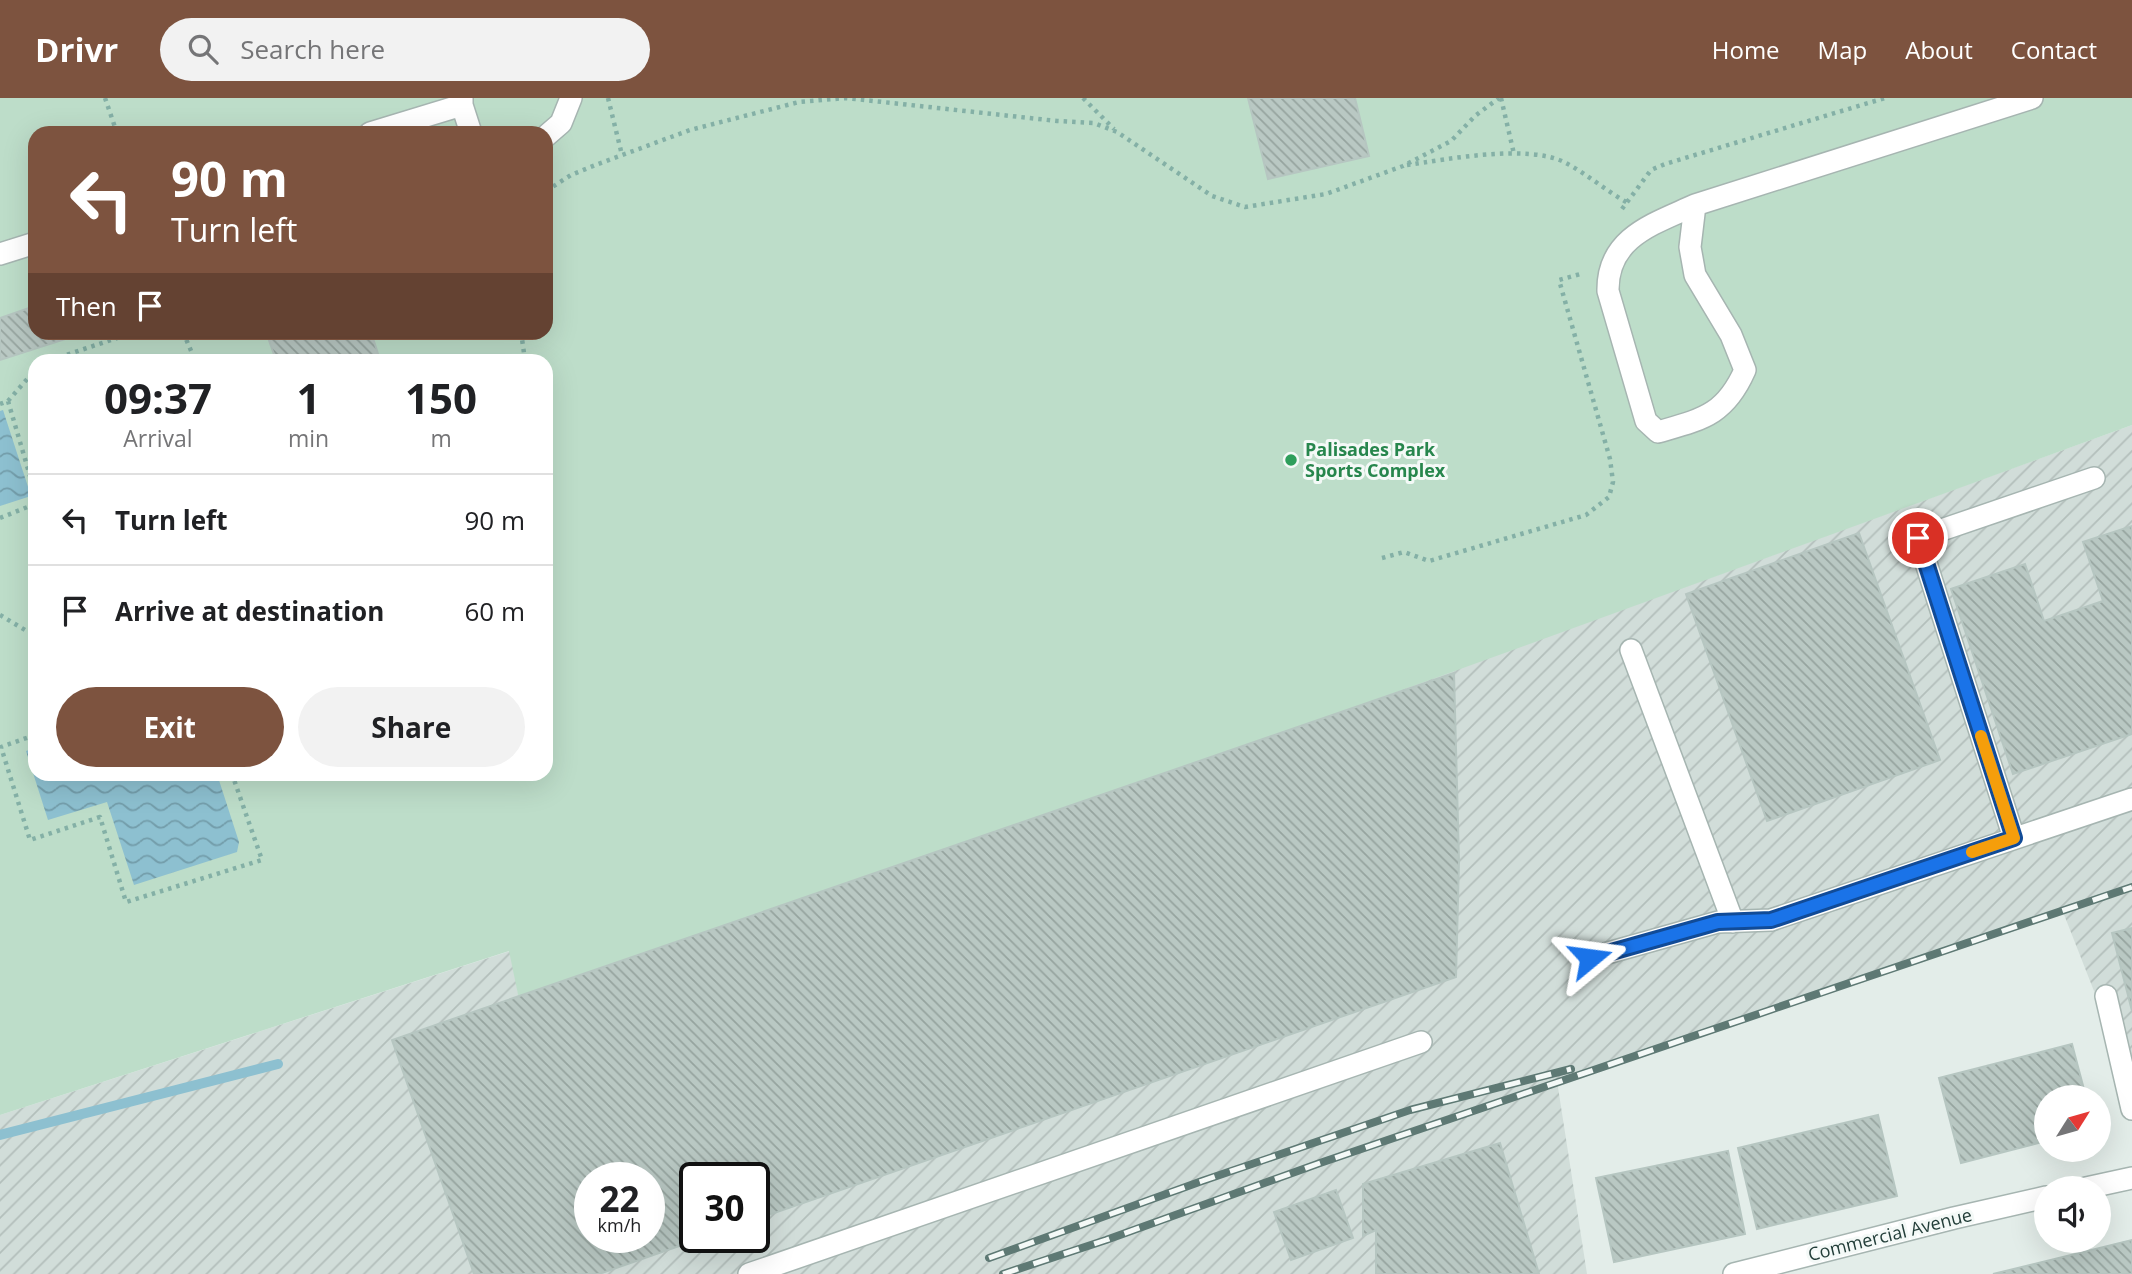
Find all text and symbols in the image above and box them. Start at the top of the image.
search box [160,18,650,81]
text: Drivr [35,27,118,72]
icon: search [184,30,222,68]
text: Search here [240,31,385,67]
text: Home [1712,33,1780,66]
text: Map [1818,33,1867,66]
text: About [1905,33,1973,66]
text: Contact [2011,33,2097,66]
text: 90 m [171,145,288,211]
icon: left [56,154,147,245]
text: Turn left [171,208,297,251]
icon: arrive [131,287,169,325]
text: Then [56,288,117,324]
text: 09:37 [104,369,212,426]
text: 1 [296,369,321,426]
text: 150 [405,369,477,426]
text: Arrival [123,422,193,454]
text: min [288,422,329,454]
text: m [430,422,452,454]
place label: Palisades Park Sports Complex [1305,437,1446,482]
marker: Palisades Park Sports Complex [1283,452,1299,468]
icon: left [56,501,94,539]
text: Turn left [115,502,227,538]
text: 90 m [464,502,525,538]
pin [1888,508,1948,568]
icon: arrive [1899,519,1937,557]
icon: arrive [56,592,94,630]
text: Arrive at destination [115,593,384,629]
text: 60 m [464,593,525,629]
button: Exit [56,687,284,767]
button: Share [298,687,525,767]
position arrow [1553,921,1627,995]
north arrow [2034,1085,2110,1162]
map controls [2034,1085,2111,1253]
speed limit sign: 30 [679,1162,770,1253]
text: 22 [599,1175,640,1222]
button: sound [2034,1176,2111,1253]
street label: Commercial Avenue [1805,1202,1974,1266]
text: km/h [598,1213,641,1237]

